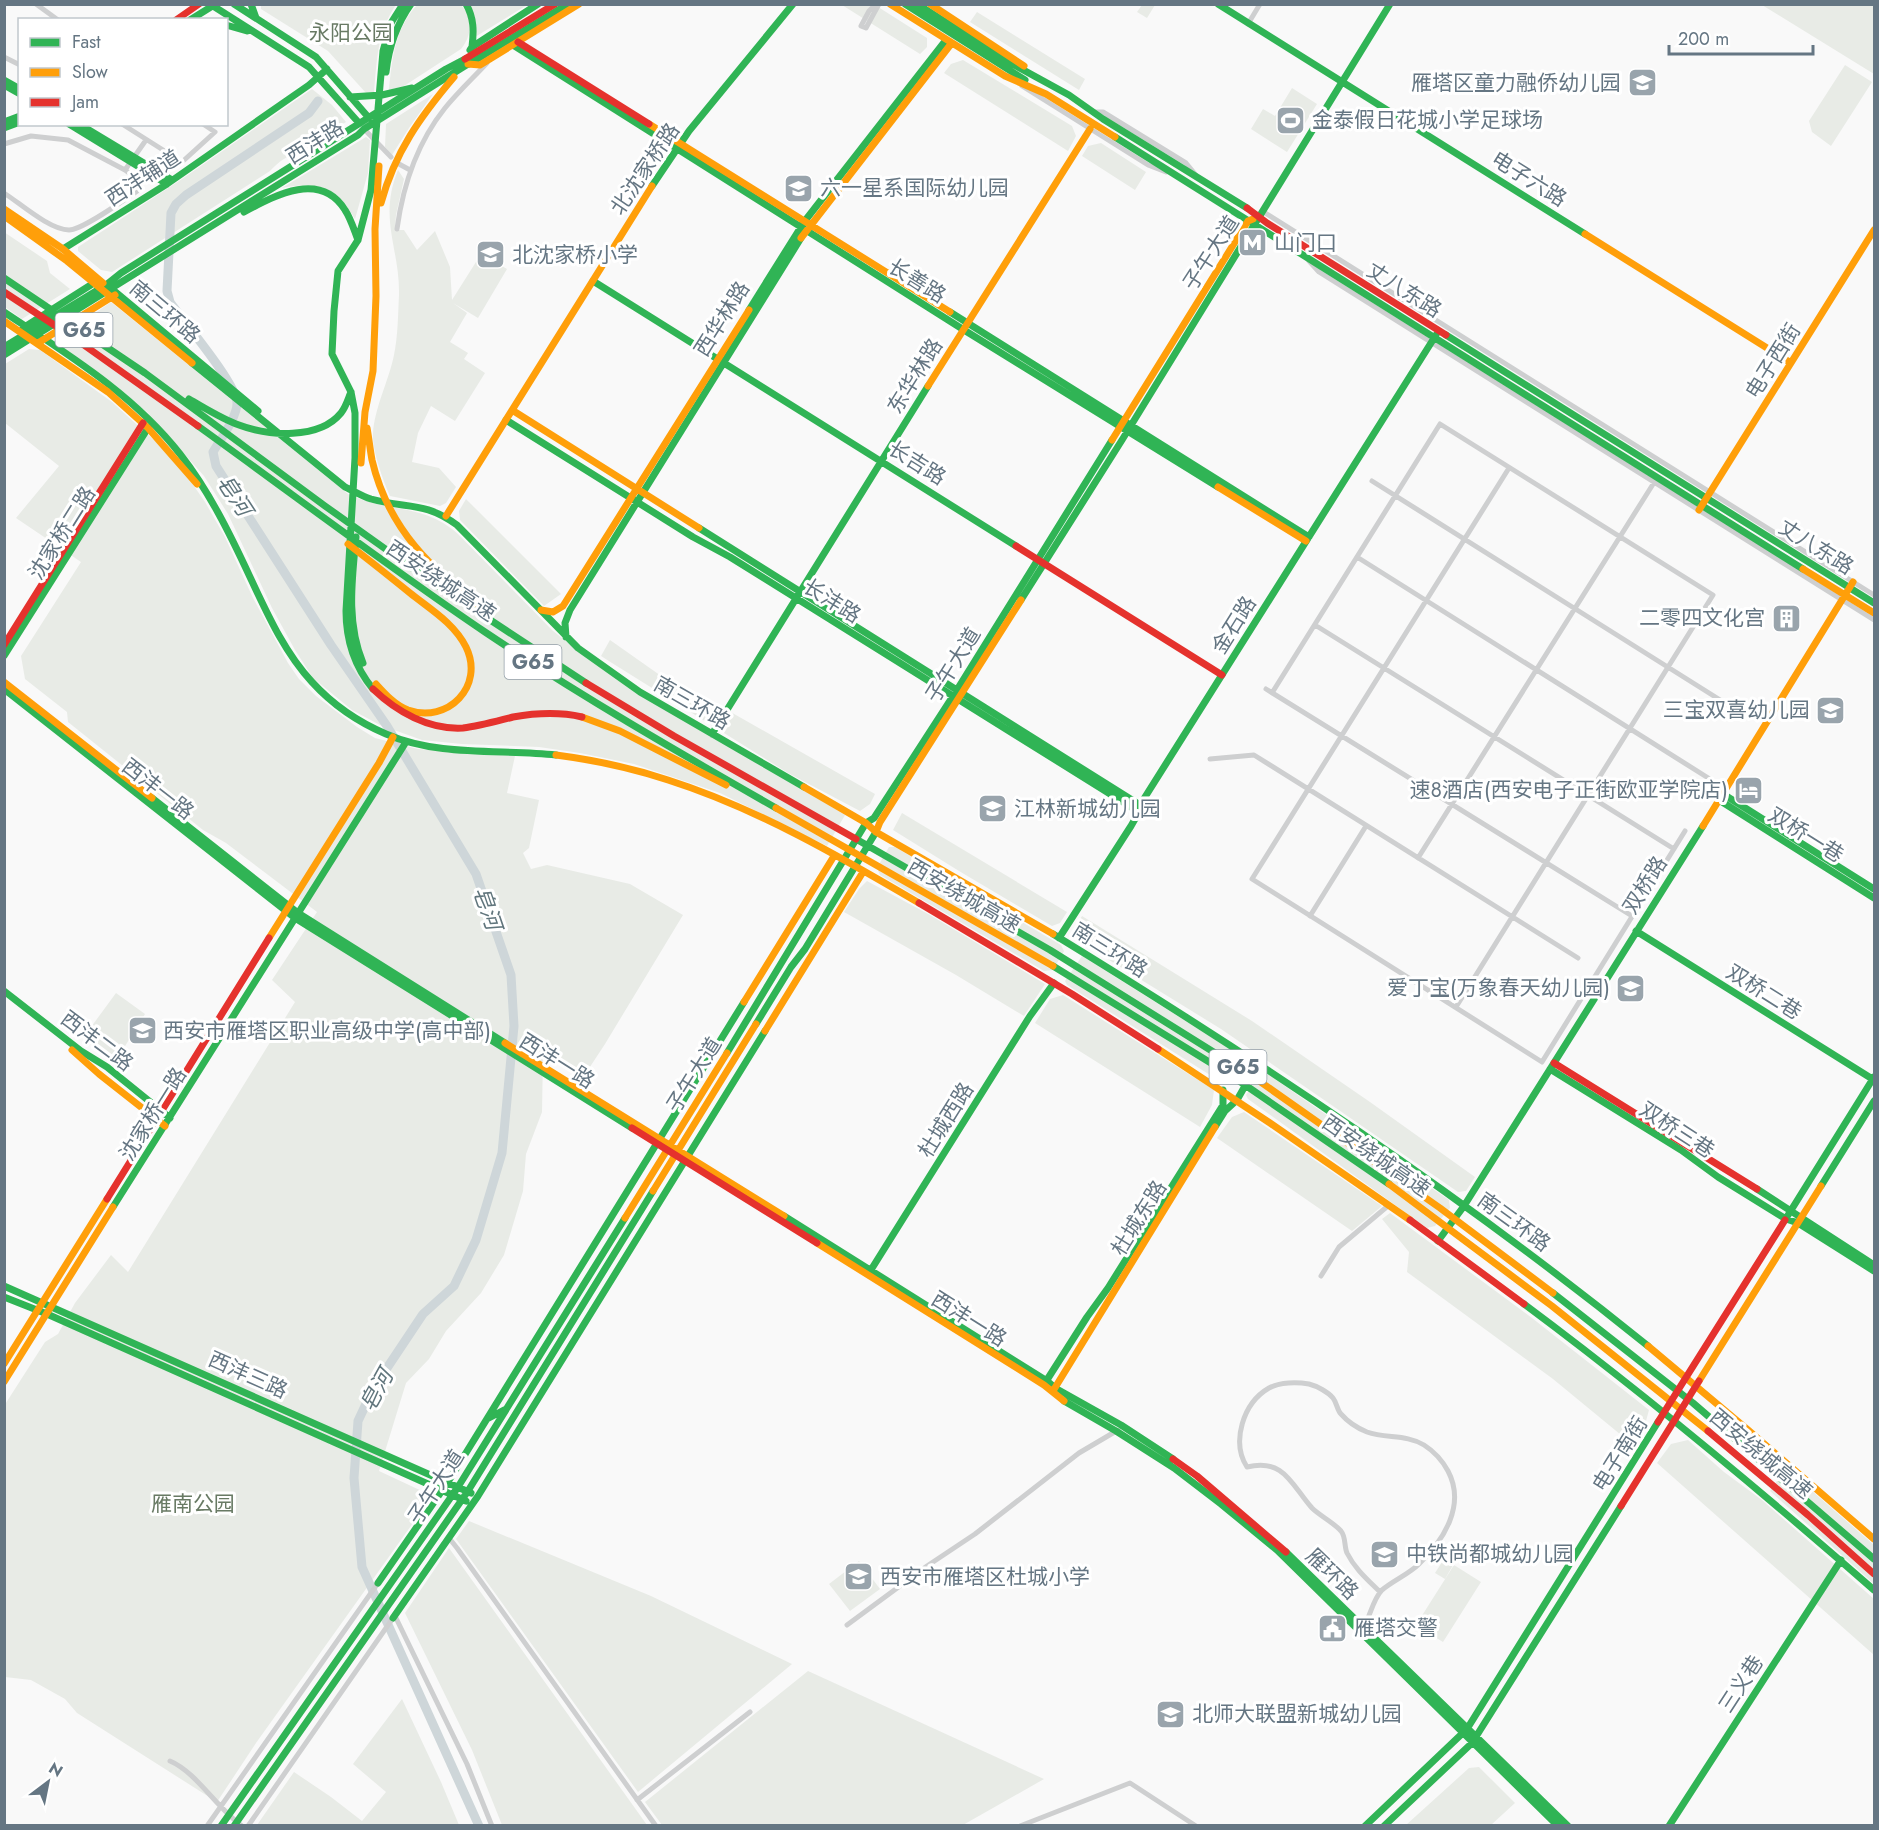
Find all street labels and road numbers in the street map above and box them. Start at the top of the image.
street label: 西沣路 [280,113,350,171]
street label: 北沈家桥路 [603,117,687,221]
street label: 西沣辅道 [100,143,186,213]
street label: 电子六路 [1485,144,1573,214]
street label: 子午大道 [1176,210,1246,296]
street label: 长善路 [882,252,952,310]
street label: 丈八东路 [1360,255,1448,325]
street label: 南三环路 [123,274,207,350]
street label: 西华林路 [687,275,757,363]
road number: G65 [56,313,112,347]
street label: 电子西街 [1738,317,1808,405]
street label: 东华林路 [880,332,950,420]
street label: 长吉路 [882,434,952,492]
street label: 沈家桥二路 [21,481,103,585]
street label: 丈八东路 [1772,512,1860,582]
street label: 西安绕城高速 [380,533,502,629]
street label: 长沣路 [797,572,867,630]
street label: 金石路 [1205,590,1263,660]
street label: 子午大道 [918,621,988,709]
road number: G65 [504,645,562,679]
street label: 南三环路 [648,669,736,737]
street label: 西沣一路 [116,751,200,827]
street label: 双桥一巷 [1762,800,1850,870]
street label: 双桥路 [1616,850,1674,920]
street label: 西安绕城高速 [902,852,1026,940]
street label: 南三环路 [1066,915,1154,985]
street label: 双桥二巷 [1720,957,1808,1027]
street label: 西沣二路 [54,1004,140,1078]
street label: 西沣一路 [513,1026,601,1096]
street label: 子午大道 [659,1031,729,1119]
road number: G65 [1210,1050,1266,1084]
street label: 沈家桥一路 [112,1062,194,1166]
street label: 杜城西路 [911,1076,981,1164]
street label: 双桥三巷 [1634,1095,1720,1165]
street label: 西安绕城高速 [1316,1108,1436,1204]
street label: 杜城东路 [1104,1174,1174,1262]
street label: 南三环路 [1471,1185,1557,1259]
street label: 西沣一路 [925,1284,1013,1354]
street label: 西沣三路 [204,1344,292,1406]
street label: 西安绕城高速 [1703,1402,1819,1506]
street label: 电子南街 [1585,1410,1655,1498]
street label: 子午大道 [401,1444,471,1530]
street label: 雁环路 [1299,1541,1365,1607]
street label: 三义巷 [1711,1649,1771,1719]

